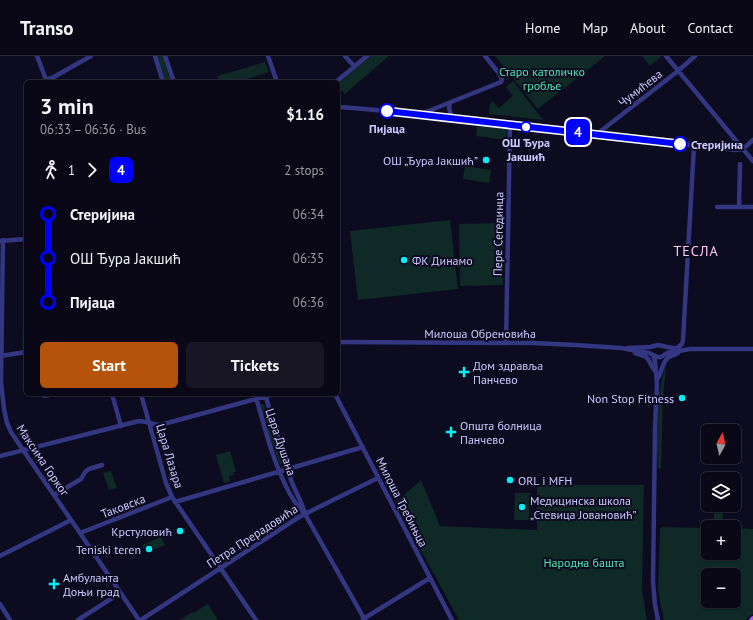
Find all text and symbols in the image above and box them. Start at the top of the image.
text: Transo [20,16,73,40]
text: Home [525,19,560,37]
text: Map [582,19,608,37]
text: About [630,19,666,37]
text: Contact [688,19,733,37]
park label: Старо католичко гробље [499,64,585,93]
street label: Чумићева [615,66,665,110]
text: 3 min [40,92,94,120]
marker: Пијаца [379,103,395,119]
text: $1.16 [286,105,324,124]
line badge: 4 [565,119,591,145]
text: 06:33 – 06:36 · Bus [40,121,146,138]
place label: Пијаца [369,121,405,136]
marker: ОШ Ђура Јакшић [520,121,532,133]
text: 4 [574,123,582,141]
place label: ОШ Ђура Јакшић [502,135,550,164]
marker: Стеријина [672,136,688,152]
place label: Стеријина [691,137,743,152]
place label: ОШ „Ђура Јакшић” [383,153,478,168]
marker: ОШ „Ђура Јакшић” [481,155,491,165]
icon: walk [40,159,62,181]
icon: forward [81,159,103,181]
text: 4 [117,161,125,179]
text: 1 [68,162,75,179]
text: 2 stops [284,162,324,179]
street label: Пере Сегединца [490,192,506,276]
text: Стеријина [70,205,135,224]
text: 06:34 [293,206,324,223]
district label: ТЕСЛА [673,242,719,260]
text: ОШ Ђура Јакшић [70,249,181,268]
text: 06:35 [293,250,324,267]
place label: ФК Динамо [412,253,473,268]
marker: ФК Динамо [399,255,409,265]
text: Пијаца [70,293,115,312]
text: 06:36 [293,294,324,311]
street label: Милоша Обреновића [424,326,536,341]
button: Start [40,342,178,388]
button: Tickets [186,342,324,388]
place label: Дом здравља Панчево [473,358,543,387]
marker: Дом здравља Панчево [458,366,470,378]
place label: Non Stop Fitness [587,391,674,406]
marker: Non Stop Fitness [677,393,687,403]
street label: Цара Душана [263,406,300,478]
place label: Општа болница Панчево [460,418,542,447]
street label: Максима Горког [13,421,73,499]
street label: Цара Лазара [153,422,187,490]
north arrow [701,424,741,464]
map controls [701,424,741,608]
marker: Општа болница Панчево [445,426,457,438]
street label: Милоша Требињца [373,455,431,549]
button: layers [701,472,741,512]
place label: ORL i MFH [518,473,572,488]
marker: ORL i MFH [505,475,515,485]
street label: Таковска [99,491,147,521]
place label: Медицинска школа „Стевица Јовановић” [530,493,637,522]
street label: Петра Прерадовића [204,501,300,571]
marker: Медицинска школа „Стевица Јовановић” [517,502,527,512]
button: + [701,520,741,560]
place label: Крстуловић [111,524,172,539]
marker: Крстуловић [175,526,185,536]
place label: Teniski teren [76,542,141,557]
marker: Teniski teren [144,544,154,554]
park label: Народна башта [544,555,625,570]
button: − [701,568,741,608]
place label: Амбуланта Доњи град [63,570,120,599]
marker: Амбуланта Доњи град [48,578,60,590]

